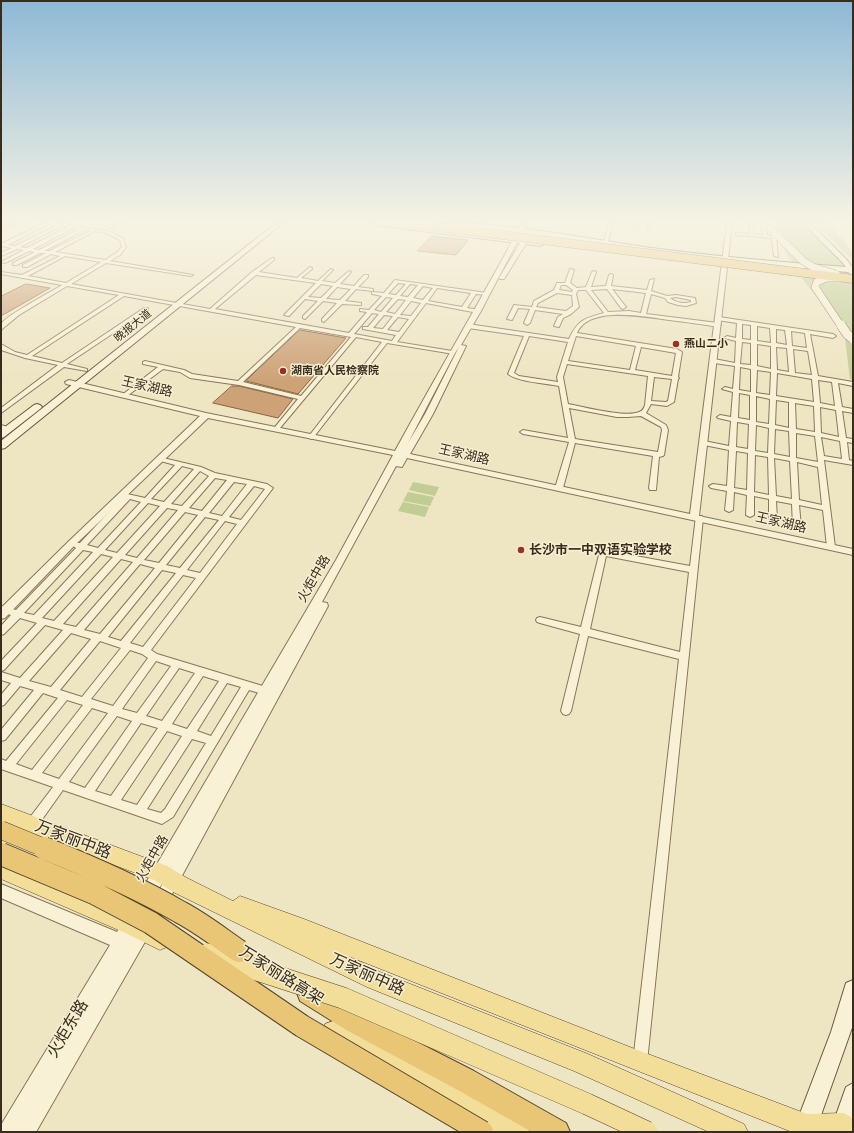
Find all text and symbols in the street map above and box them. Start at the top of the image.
street label: 晚报大道 [112,307,154,345]
place label: 燕山二小 [684,337,728,351]
marker: 燕山二小 [671,339,681,349]
place label: 湖南省人民检察院 [291,364,379,378]
marker: 湖南省人民检察院 [278,366,288,376]
street label: 王家湖路 [120,374,174,400]
street label: 王家湖路 [437,442,491,468]
street label: 王家湖路 [754,510,808,536]
place label: 长沙市一中双语实验学校 [529,542,672,558]
marker: 长沙市一中双语实验学校 [516,545,526,555]
street label: 火炬中路 [294,553,334,605]
street label: 万家丽中路 [32,817,114,863]
street label: 火炬中路 [132,833,172,885]
street label: 万家丽路高架 [235,942,327,1010]
street label: 万家丽中路 [327,950,407,1000]
street label: 火炬东路 [43,997,93,1061]

